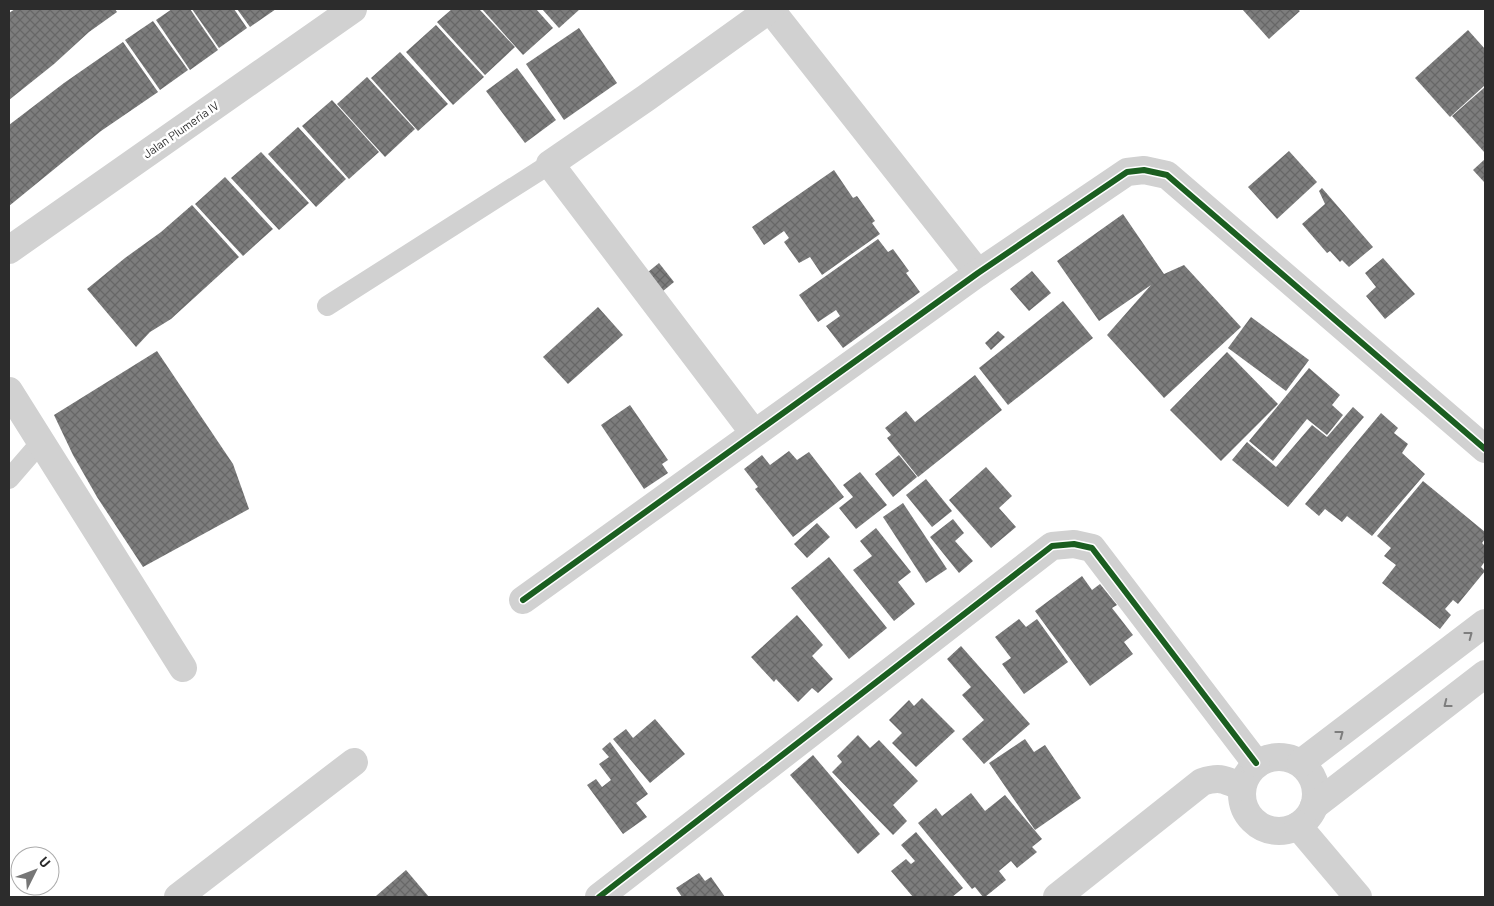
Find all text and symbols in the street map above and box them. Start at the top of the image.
street label: Jalan Plumeria IV [140,98,221,161]
one-way arrow [1463,632,1473,641]
one-way arrow [1443,698,1453,707]
one-way arrow [1334,731,1343,739]
north arrow [10,846,60,896]
text: U [36,853,54,871]

